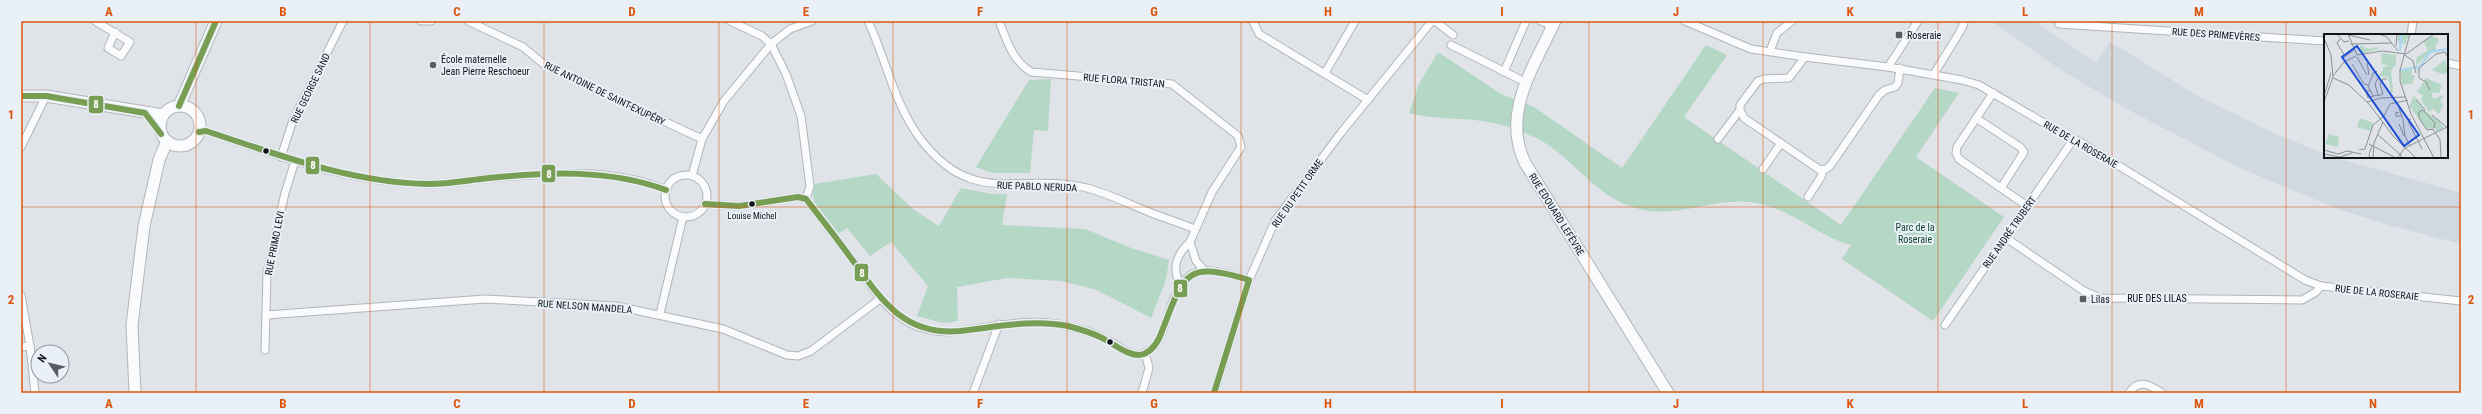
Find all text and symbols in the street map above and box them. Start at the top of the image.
text: A [105,4,113,19]
text: B [279,4,287,19]
text: C [453,4,461,19]
text: D [628,4,636,19]
text: E [803,4,810,19]
text: F [977,4,983,19]
text: G [1150,4,1158,19]
text: H [1324,4,1332,19]
text: I [1500,4,1504,19]
text: J [1673,4,1679,19]
text: K [1846,4,1854,19]
text: L [2022,4,2028,19]
text: M [2194,4,2204,19]
text: N [2369,4,2377,19]
street label: RUE DES PRIMEVÈRES [2172,25,2260,43]
marker: Roseraie [1894,30,1904,40]
place label: Roseraie [1907,30,1942,41]
inset map [2324,34,2448,158]
street label: RUE GEORGE SAND [289,51,332,125]
place label: École maternelle Jean Pierre Reschoeur [441,53,530,77]
street label: RUE ANTOINE DE SAINT-EXUPÉRY [543,58,668,128]
marker: École maternelle Jean Pierre Reschoeur [428,60,438,70]
street label: RUE FLORA TRISTAN [1083,71,1165,90]
line badge: 8 [88,95,104,114]
text: 8 [93,98,99,111]
text: 1 [8,107,14,122]
text: 1 [2468,107,2474,122]
street label: RUE DE LA ROSERAIE [2042,119,2120,170]
unlabelled marker [261,146,271,156]
line badge: 8 [305,156,320,175]
street label: RUE DU PETIT ORME [1270,157,1325,230]
text: 8 [310,159,316,172]
line badge: 8 [541,164,556,183]
text: 8 [546,168,552,181]
street label: RUE EDOUARD LEFÈVRE [1527,171,1587,257]
street label: RUE PABLO NERUDA [997,180,1078,193]
street label: RUE ANDRÉ TRUBERT [1980,194,2038,270]
marker: Louise Michel [747,199,757,209]
street label: RUE PRIMO LEVI [263,210,286,276]
place label: Louise Michel [727,211,777,221]
park label: Parc de la Roseraie [1895,222,1935,245]
line badge: 8 [854,263,869,282]
text: 8 [859,267,865,280]
line badge: 8 [1173,279,1188,298]
text: 8 [1177,282,1183,295]
street label: RUE DE LA ROSERAIE [2335,283,2419,302]
text: 2 [8,292,15,307]
text: 2 [2468,292,2475,307]
street label: RUE DES LILAS [2127,293,2187,304]
marker: Lilas [2078,294,2088,304]
place label: Lilas [2091,294,2110,305]
street label: RUE NELSON MANDELA [537,298,633,315]
unlabelled marker [1105,337,1115,347]
north arrow [30,344,70,384]
text: N [35,352,50,365]
text: A [105,396,113,411]
text: B [279,396,287,411]
text: C [453,396,461,411]
text: D [628,396,636,411]
text: E [803,396,810,411]
text: F [977,396,983,411]
text: G [1150,396,1158,411]
text: H [1324,396,1332,411]
text: I [1500,396,1504,411]
text: J [1673,396,1679,411]
text: K [1846,396,1854,411]
text: L [2022,396,2028,411]
text: M [2194,396,2204,411]
text: N [2369,396,2377,411]

